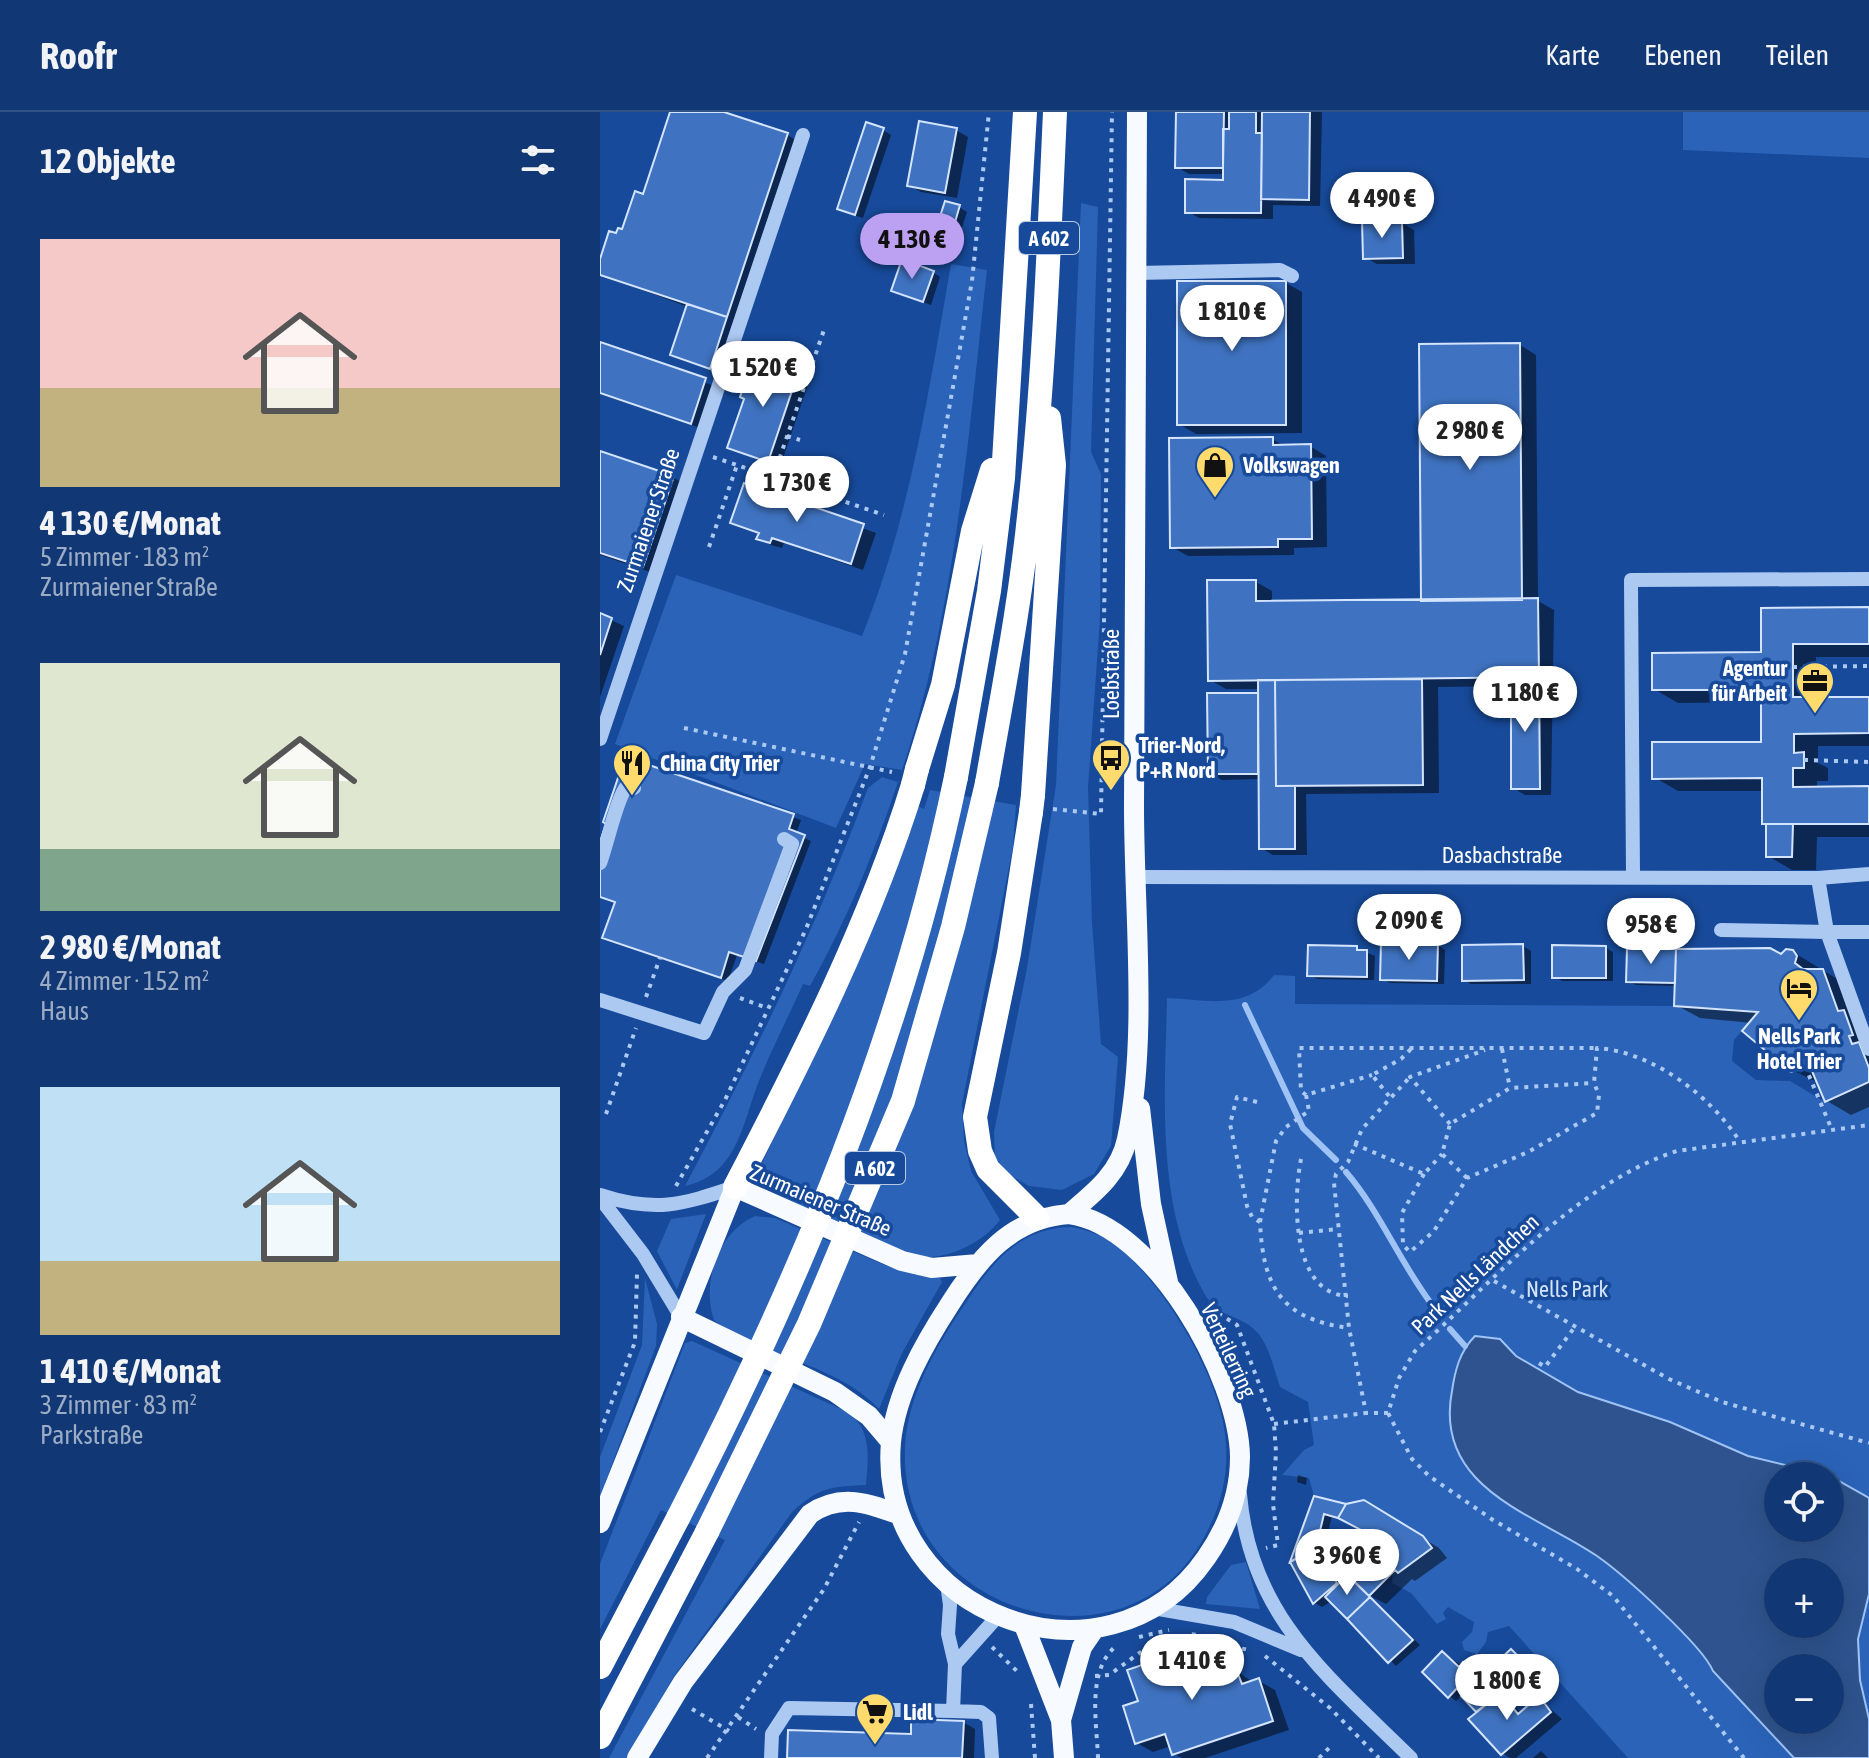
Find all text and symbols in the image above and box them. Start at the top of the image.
text: Roofr [40,34,116,77]
text: Karte [1545,39,1600,71]
text: Ebenen [1644,39,1722,71]
text: Teilen [1766,39,1829,71]
icon: filters [516,138,560,182]
text: 12 Objekte [40,141,176,180]
pin: 4 490 € [1308,172,1456,240]
text: 4 490 € [1348,183,1416,213]
pin: 4 130 € [838,213,986,281]
road number: A 602 [1019,222,1079,254]
text: 4 130 € [878,224,946,254]
pin: 1 810 € [1158,285,1306,353]
icon: home [228,291,372,435]
text: 1 810 € [1198,296,1266,326]
pin: 1 520 € [689,341,837,409]
text: 1 520 € [729,352,797,382]
pin: 2 980 € [1396,404,1544,472]
text: 2 980 € [1436,415,1504,445]
shop icon: Volkswagen [1194,444,1236,499]
street label: Zurmaiener Straße [611,445,685,595]
place label: Volkswagen [1242,452,1340,478]
pin: 1 730 € [723,456,871,524]
text: 1 730 € [763,467,831,497]
text: 4 130 €/Monat [40,503,221,542]
text: 5 Zimmer · 183 m² [40,542,209,572]
text: Zurmaiener Straße [40,572,218,602]
street label: Loebstraße [1098,629,1124,719]
place label: Agentur für Arbeit [1711,655,1788,706]
office icon: Agentur für Arbeit [1794,660,1836,715]
pin: 1 180 € [1451,666,1599,734]
text: 1 180 € [1491,677,1559,707]
icon: home [228,715,372,859]
place label: Trier-Nord, P+R Nord [1139,732,1225,783]
bus stop icon: Trier-Nord, P+R Nord [1090,737,1132,792]
restaurant icon: China City Trier [611,742,653,797]
place label: China City Trier [660,750,780,776]
street label: Dasbachstraße [1442,842,1562,868]
pin: 2 090 € [1335,894,1483,962]
pin: 958 € [1595,898,1707,966]
text: 2 090 € [1375,905,1443,935]
text: 958 € [1625,909,1677,939]
text: 2 980 €/Monat [40,927,221,966]
text: 4 Zimmer · 152 m² [40,966,209,996]
hotel icon: Nells Park Hotel Trier [1778,967,1820,1022]
text: Haus [40,996,89,1026]
place label: Nells Park Hotel Trier [1757,1023,1842,1074]
icon: home [228,1139,372,1283]
road number: A 602 [845,1152,905,1184]
street label: Zurmaiener Straße [747,1159,895,1241]
street label: Park Nells Ländchen [1406,1208,1544,1340]
park label: Nells Park [1526,1276,1608,1302]
street label: Verteilerring [1196,1299,1262,1402]
text: 1 410 €/Monat [40,1351,221,1390]
text: 3 Zimmer · 83 m² [40,1390,197,1420]
text: Parkstraße [40,1420,143,1450]
map controls [1764,1462,1844,1734]
button: locate [1764,1462,1844,1542]
pin: 3 960 € [1273,1529,1421,1597]
text: 3 960 € [1313,1540,1381,1570]
button: + [1764,1558,1844,1638]
pin: 1 410 € [1118,1634,1266,1702]
text: 1 410 € [1158,1645,1226,1675]
pin: 1 800 € [1433,1654,1581,1722]
button: − [1764,1654,1844,1734]
text: 1 800 € [1473,1665,1541,1695]
supermarket icon: Lidl [854,1691,896,1746]
place label: Lidl [903,1699,934,1725]

